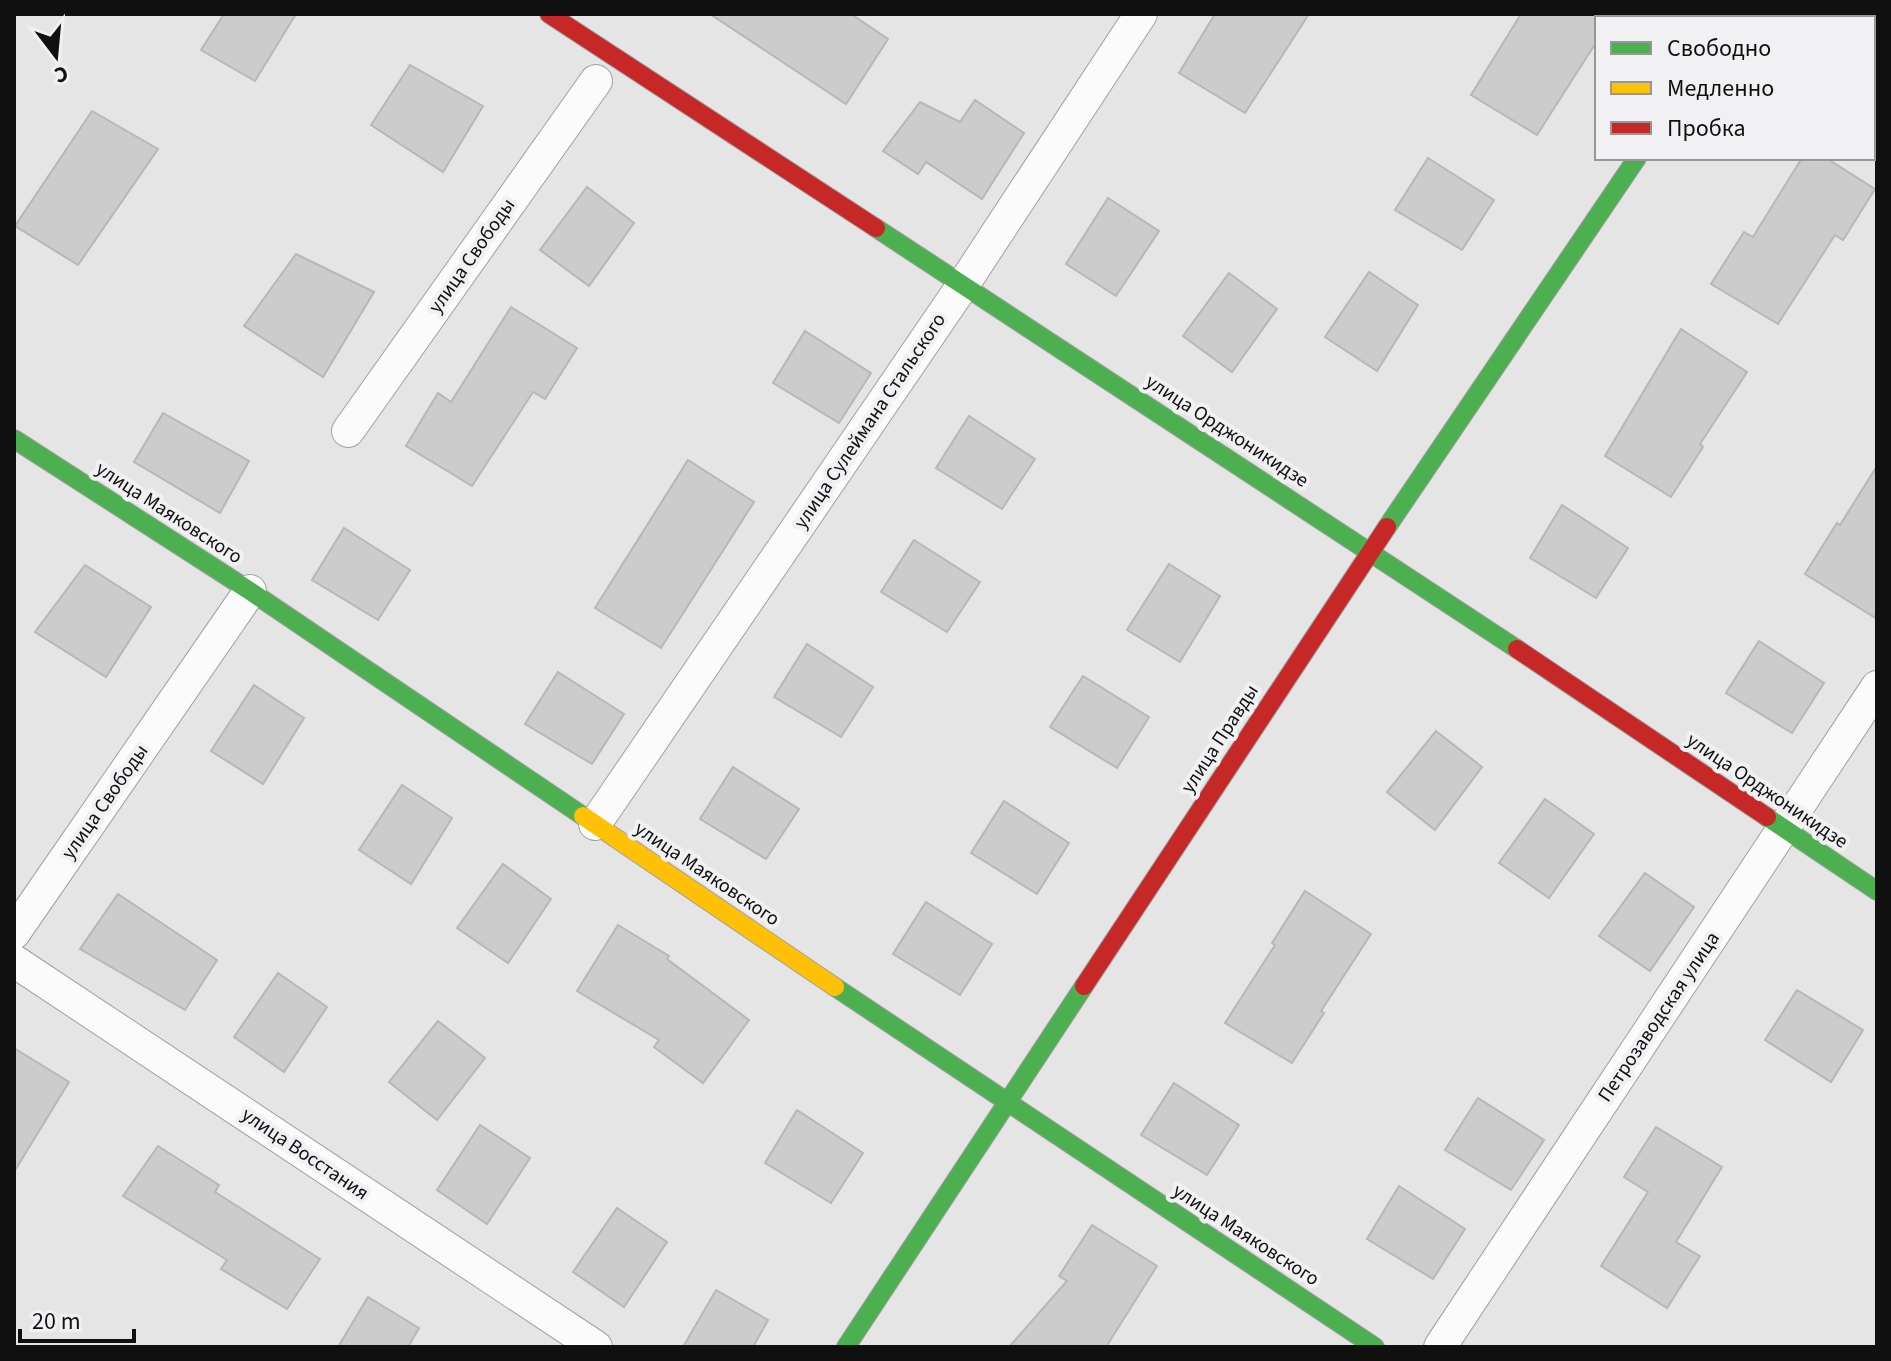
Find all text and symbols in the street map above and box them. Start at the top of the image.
north arrow [16,16,96,96]
legend [1595,16,1875,160]
text: Свободно [1667,31,1771,66]
text: С [50,57,72,91]
text: Медленно [1667,71,1774,106]
text: Пробка [1667,111,1746,146]
street label: улица Свободы [422,193,522,319]
street label: улица Сулеймана Стальского [787,308,953,534]
street label: улица Орджоникидзе [1140,368,1314,494]
street label: улица Маяковского [90,455,248,571]
street label: улица Правды [1174,679,1266,799]
street label: улица Орджоникидзе [1681,726,1853,856]
street label: улица Свободы [55,739,155,865]
street label: улица Маяковского [629,815,785,933]
street label: Петрозаводская улица [1592,926,1726,1108]
street label: улица Восстания [236,1101,374,1207]
street label: улица Маяковского [1167,1177,1325,1293]
scale bar [20,1293,134,1343]
text: 20 m [32,1304,81,1339]

